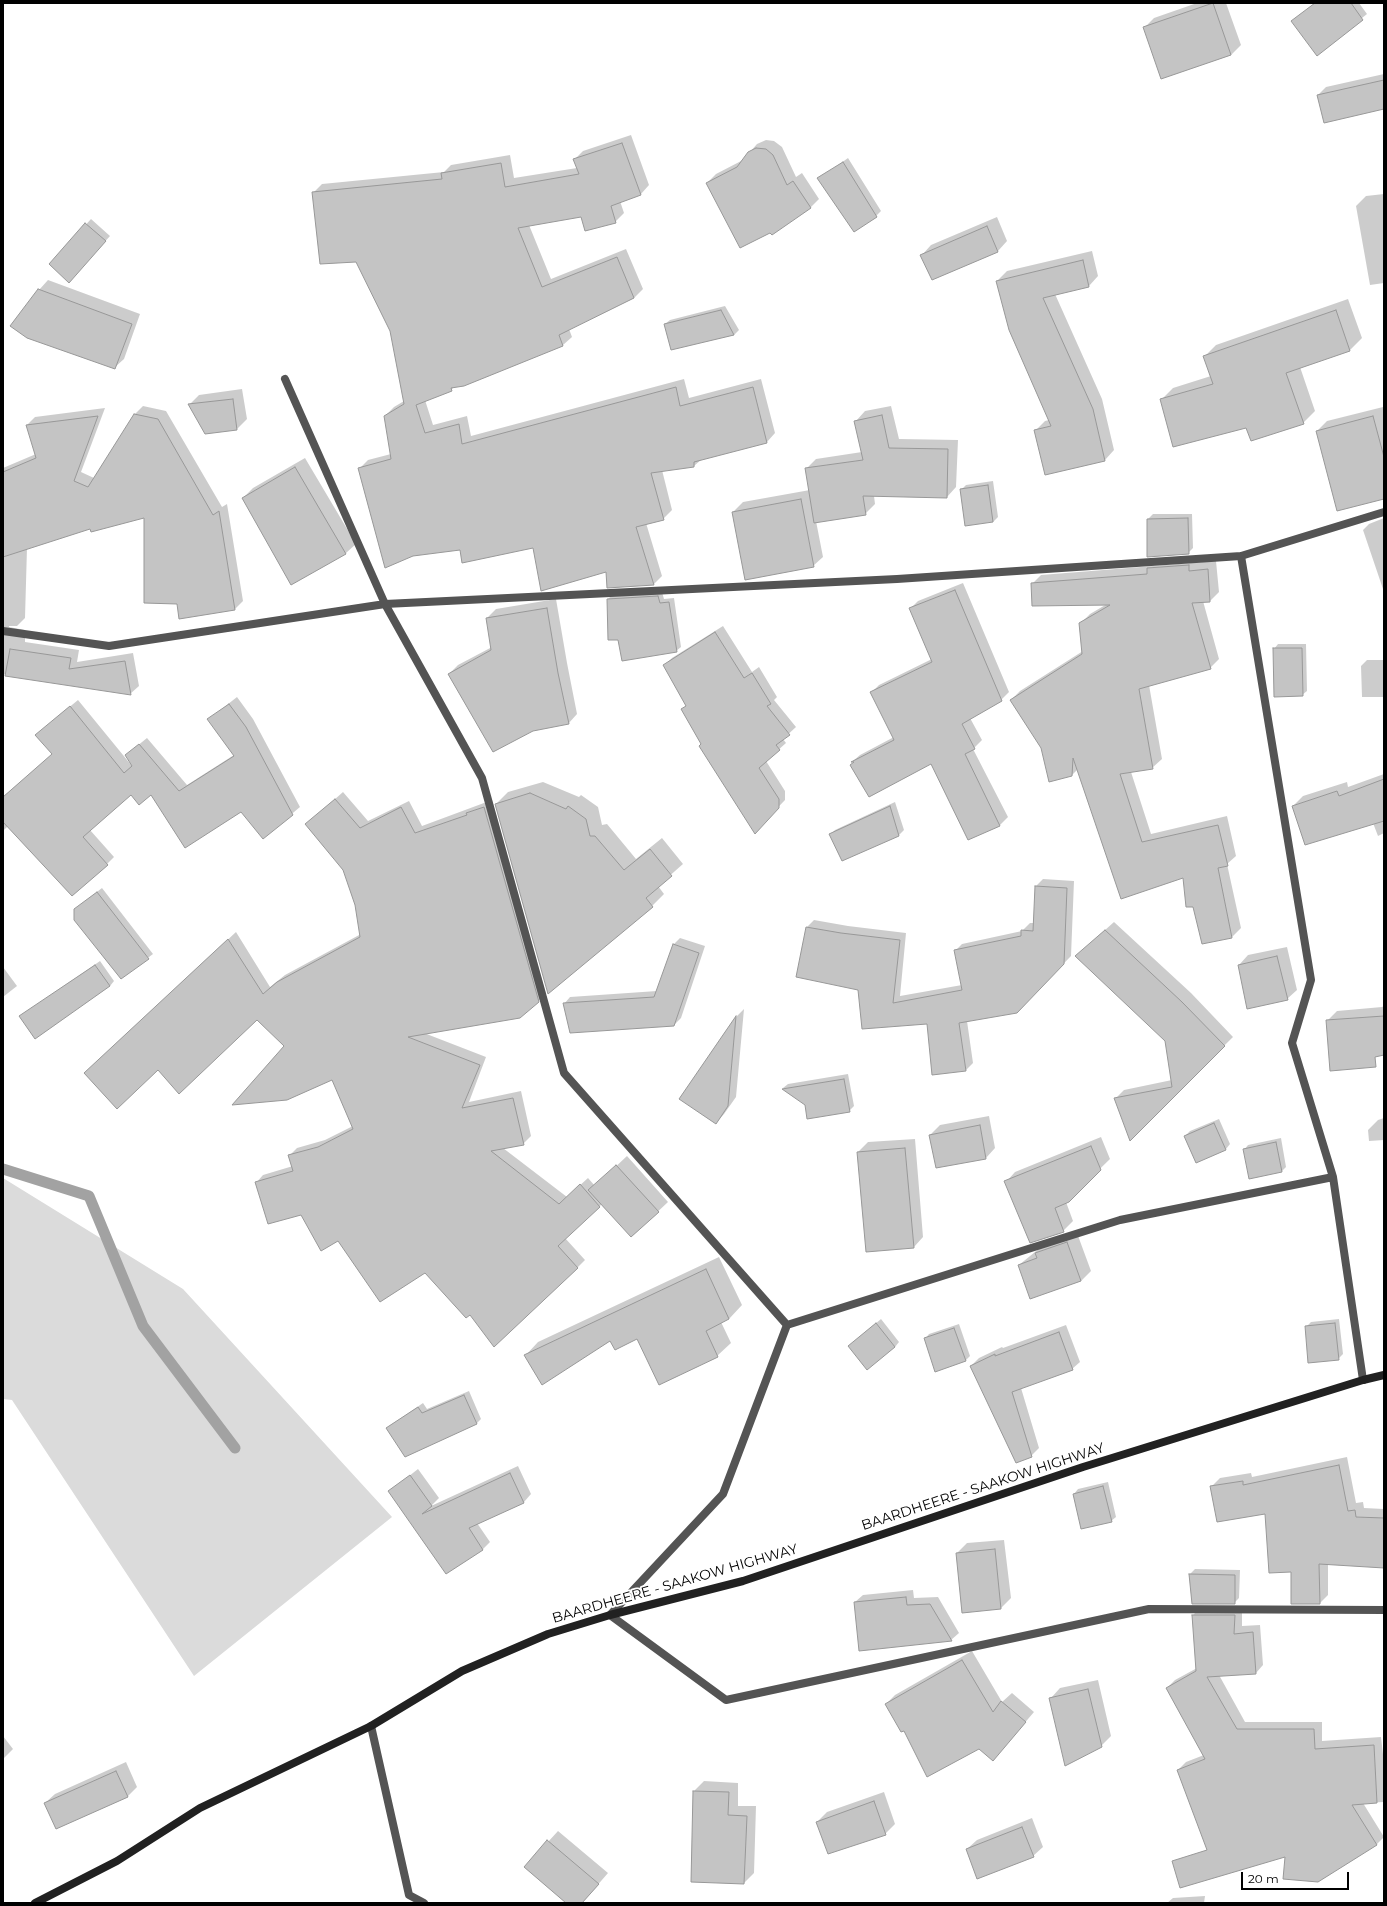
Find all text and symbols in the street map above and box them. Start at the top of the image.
street label: BAARDHEERE - SAAKOW HIGHWAY [859,1440,1107,1534]
street label: BAARDHEERE - SAAKOW HIGHWAY [550,1541,800,1627]
scale bar [1243,1864,1351,1890]
text: 20 m [1248,1871,1279,1886]

